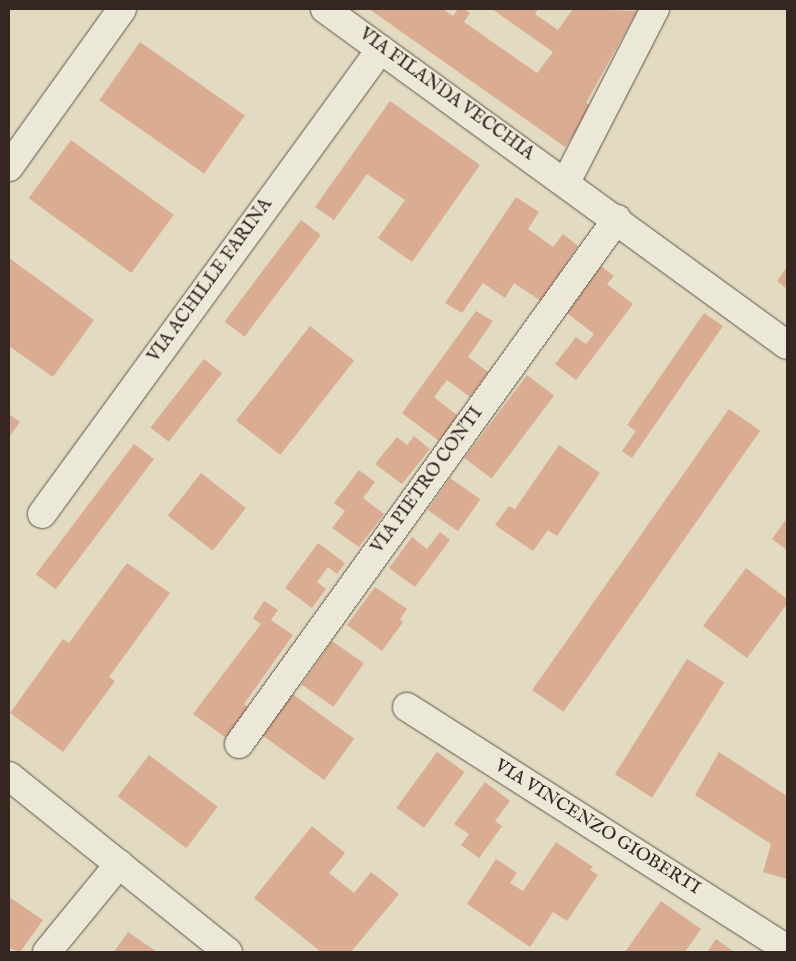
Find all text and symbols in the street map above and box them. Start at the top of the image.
street label: VIA FILANDA VECCHIA [354,24,538,166]
street label: VIA ACHILLE FARINA [144,195,278,367]
street label: VIA PIETRO CONTI [368,404,488,558]
street label: VIA VINCENZO GIOBERTI [490,756,704,900]

